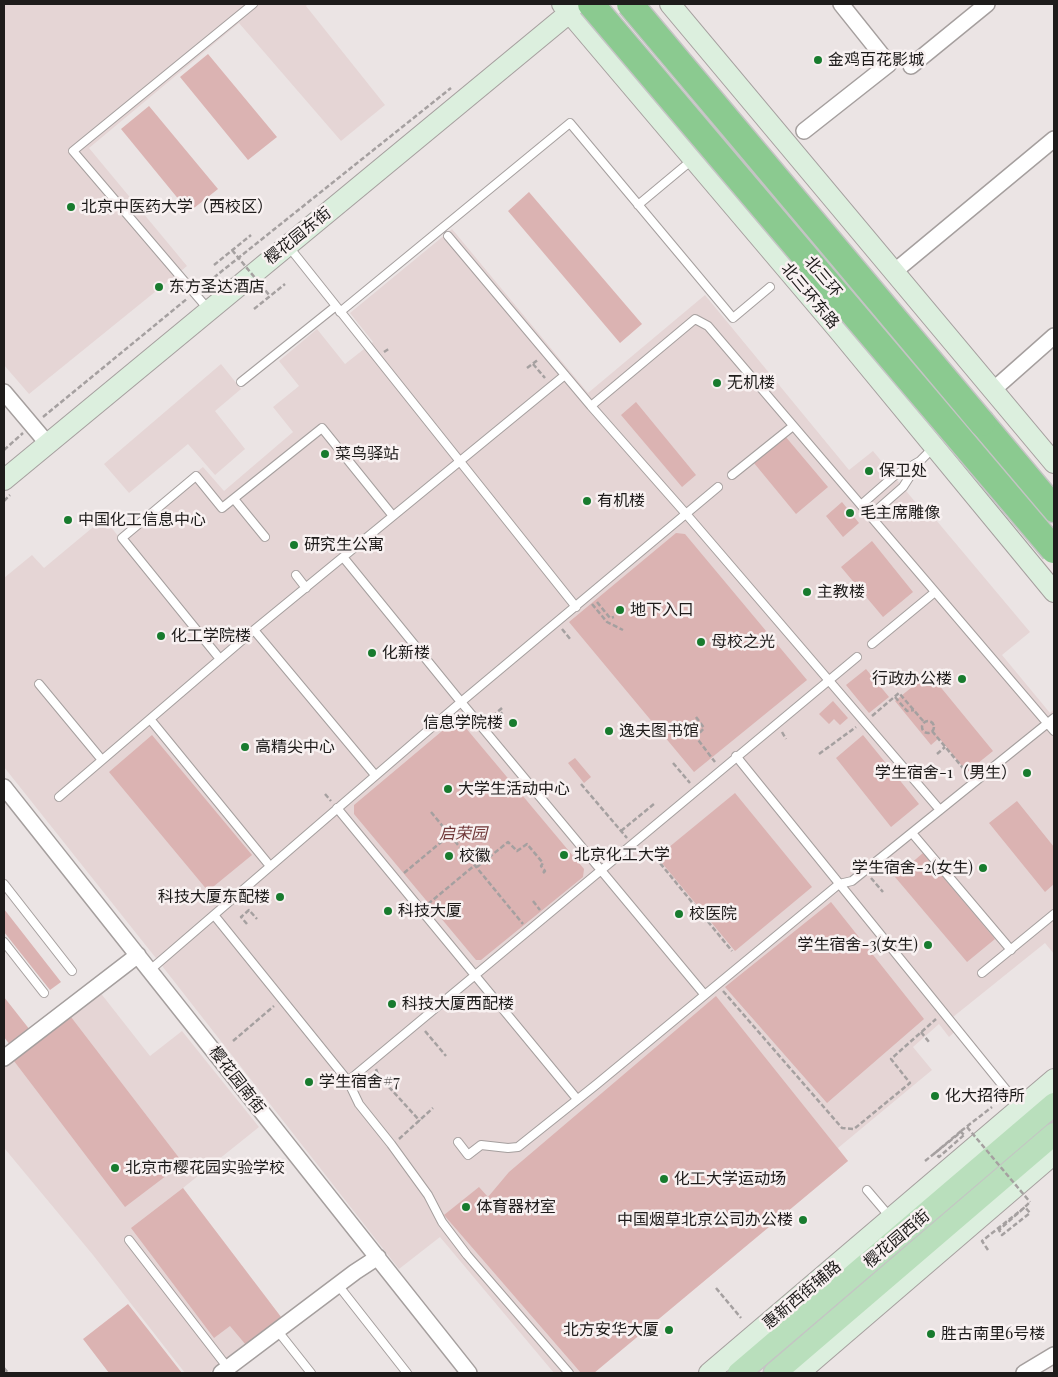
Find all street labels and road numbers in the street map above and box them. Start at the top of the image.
street label: 樱花园东街 [261,203,335,269]
street label: 北三环 [800,252,846,302]
street label: 北三环东路 [777,259,843,333]
street label: 樱花园南街 [205,1043,269,1117]
street label: 樱花园西街 [860,1206,934,1272]
street label: 惠新西街辅路 [759,1257,845,1333]

